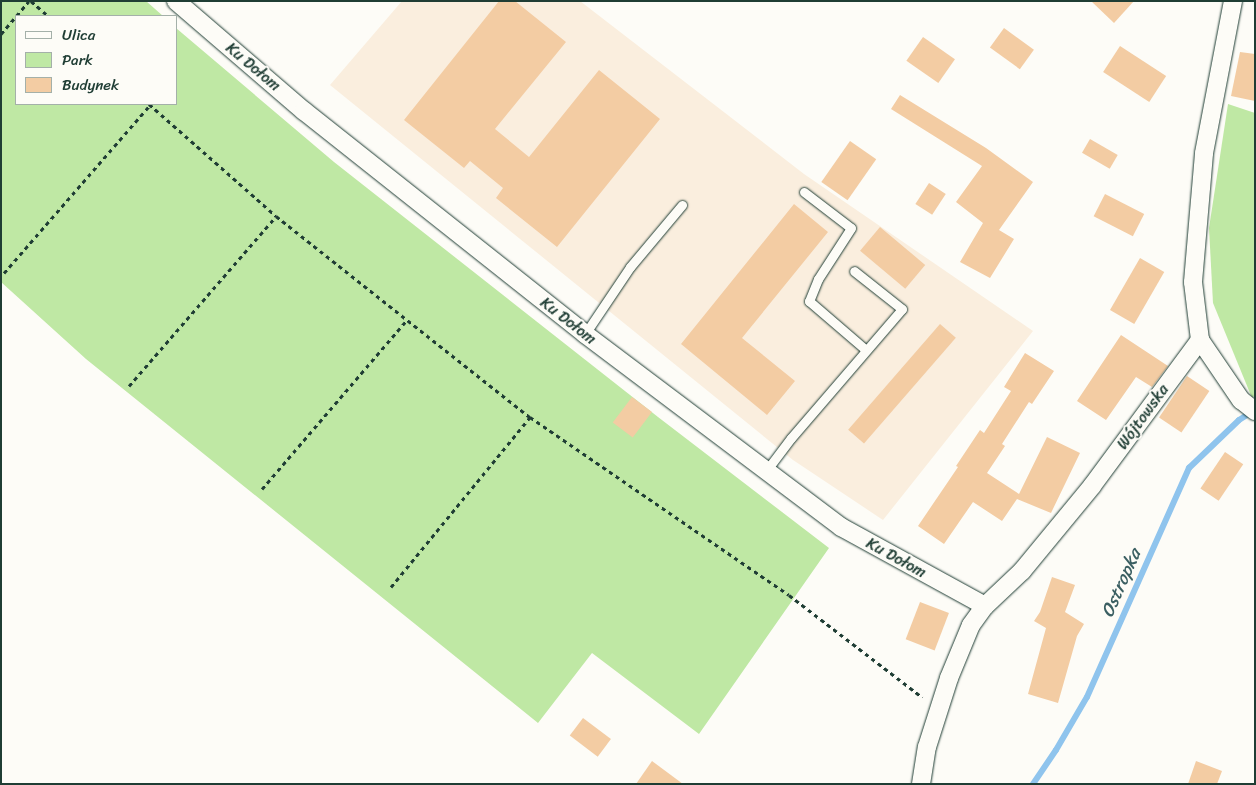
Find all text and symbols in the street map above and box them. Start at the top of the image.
legend [15,15,178,105]
text: Ulica [62,22,95,48]
street label: Ku Dołom [222,38,284,96]
text: Park [62,47,93,73]
text: Budynek [62,72,119,98]
street label: Ku Dołom [536,293,600,349]
street label: Wójtowska [1113,381,1173,453]
street label: Ku Dołom [863,534,929,582]
water label: Ostropka [1096,546,1146,620]

